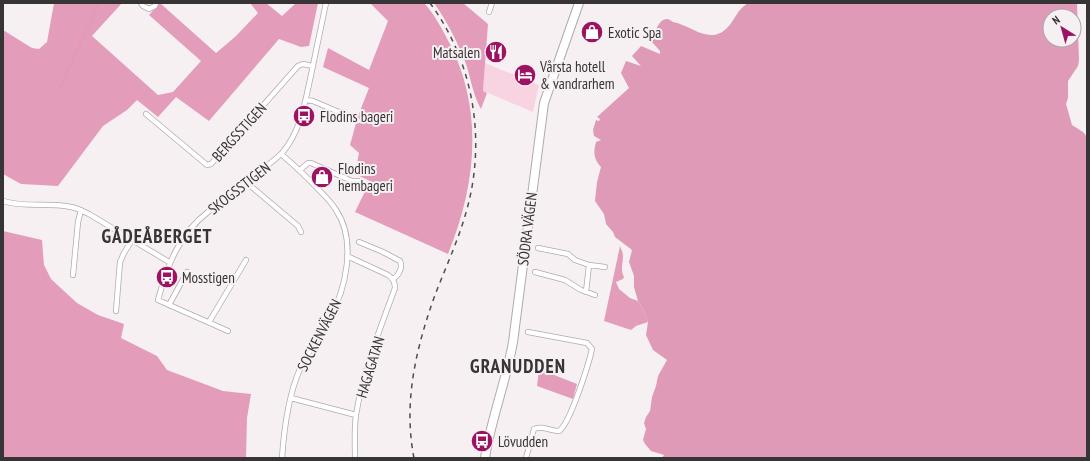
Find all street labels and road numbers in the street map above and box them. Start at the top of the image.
street label: BERGSSTIGEN [208,99,270,165]
street label: SKOGSSTIGEN [204,158,274,218]
street label: SÖDRA VÄGEN [513,191,541,267]
street label: SOCKENVÄGEN [293,296,345,374]
street label: HAGAGATAN [352,334,388,400]

